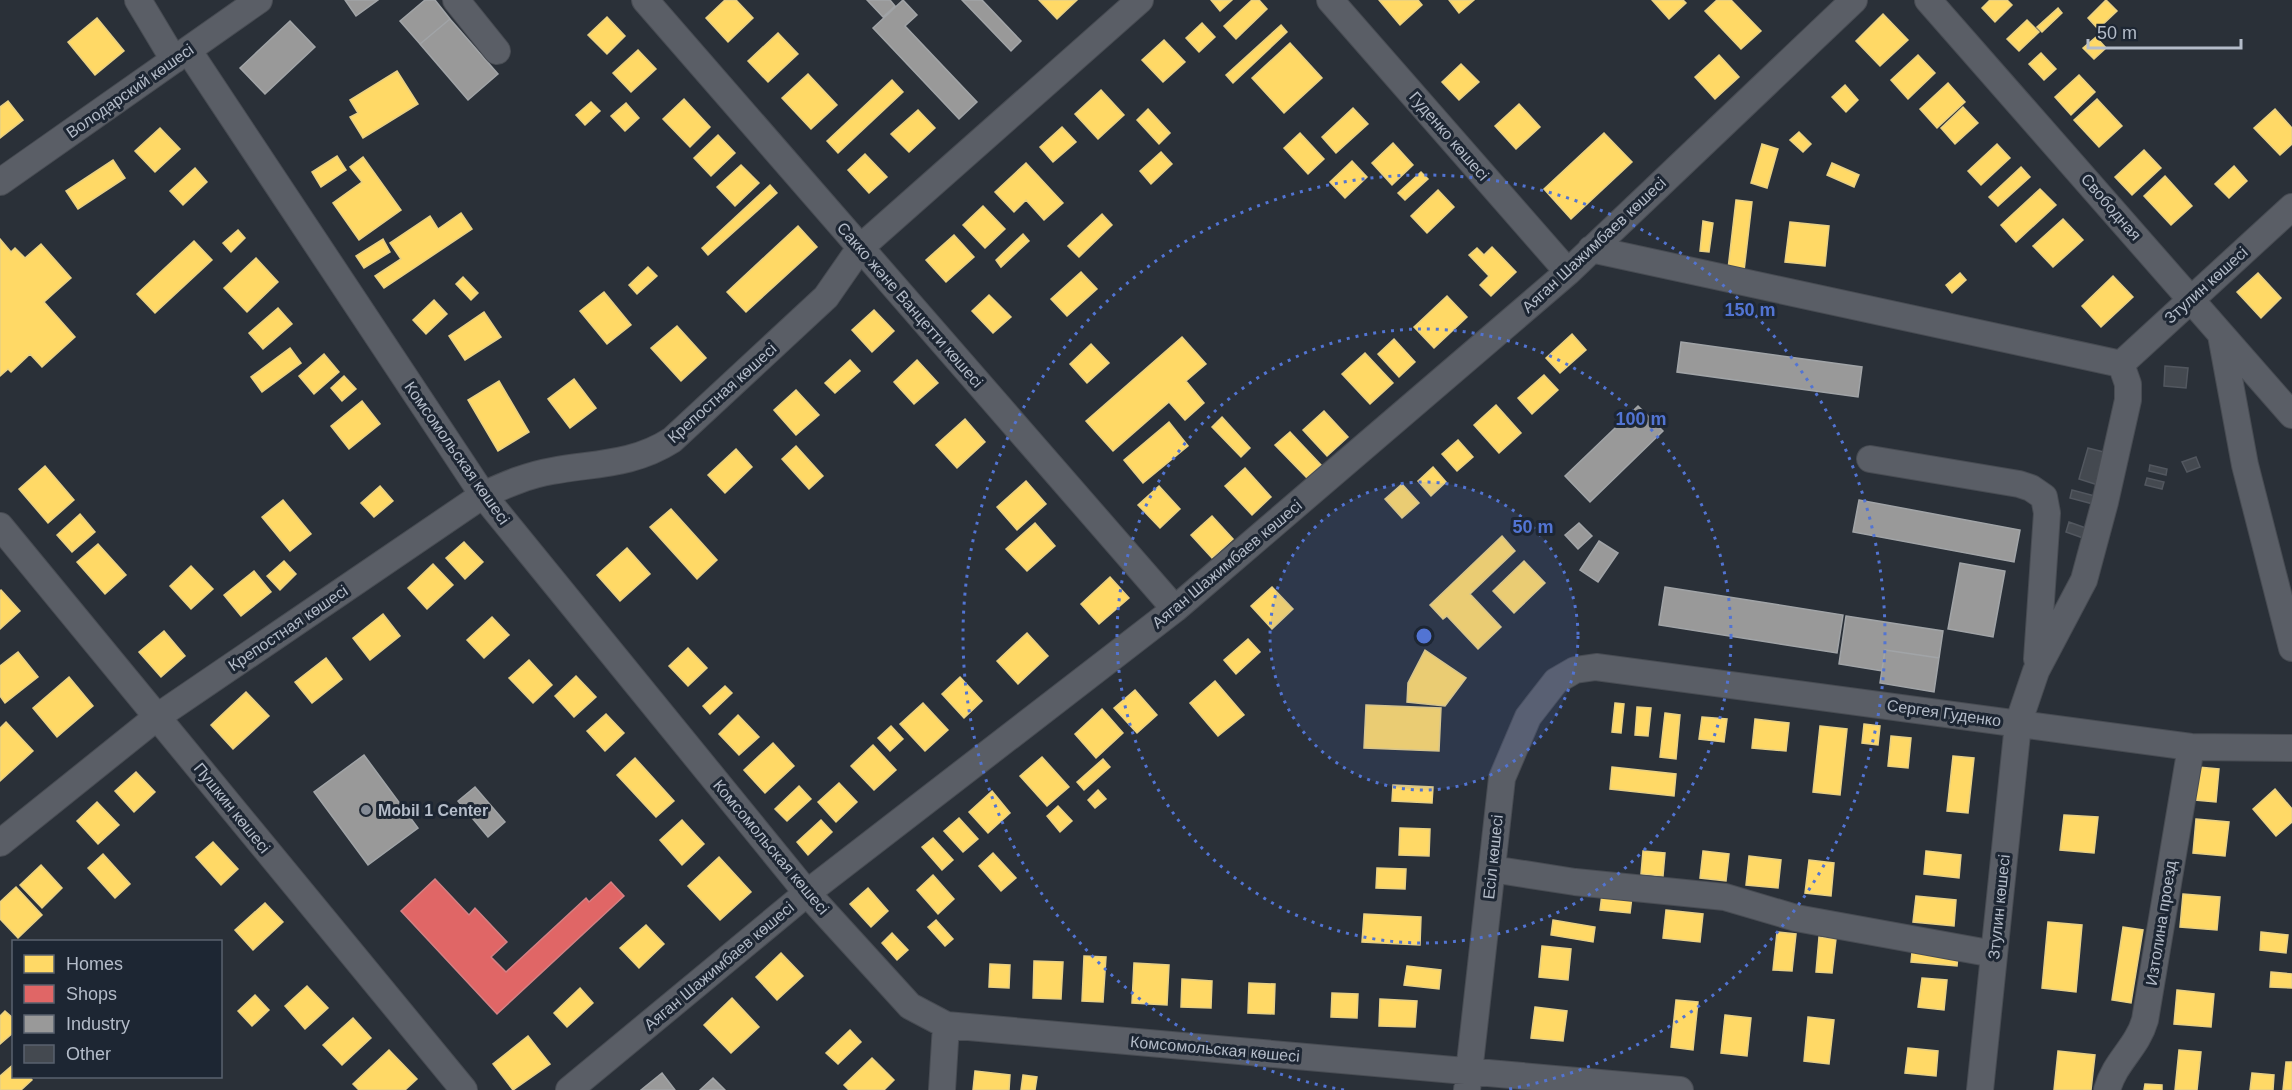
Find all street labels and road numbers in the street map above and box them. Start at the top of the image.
street label: Володарский көшесі [63,41,197,141]
street label: Гуденко көшесі [1406,88,1492,184]
street label: Свободная [2078,170,2144,244]
street label: Аяган Шажимбаев көшесі [1519,174,1669,316]
street label: Сакко және Ванцетти көшесі [834,219,986,391]
street label: Зтулин көшесі [2161,243,2251,327]
street label: Крепостная көшесі [664,340,780,446]
street label: Комсомольская көшесі [401,378,513,528]
street label: Аяган Шажимбаев көшесі [1149,497,1305,631]
street label: Крепостная көшесі [225,582,351,674]
street label: Сергея Гуденко [1886,697,2002,729]
street label: Пушкин көшесі [191,760,273,856]
street label: Комсомольская көшесі [710,776,832,918]
street label: Есіл көшесі [1480,814,1506,900]
street label: Зтулин көшесі [1985,854,2013,960]
street label: Изтолина проезд [2143,859,2179,987]
street label: Аяган Шажимбаев көшесі [641,899,797,1033]
street label: Комсомольская көшесі [1130,1033,1300,1065]

